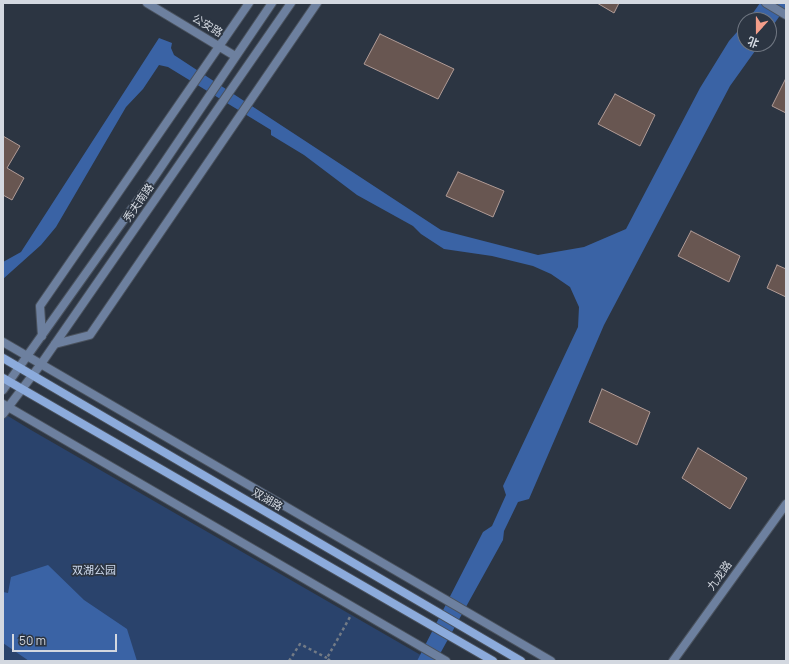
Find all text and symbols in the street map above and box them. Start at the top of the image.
street label: 公安路 [189,12,225,40]
north arrow [737,12,777,52]
text: 北 [745,34,761,52]
street label: 秀夫南路 [121,181,157,225]
street label: 双湖路 [249,486,285,514]
street label: 九龙路 [705,559,735,593]
park label: 双湖公园 [72,564,116,578]
scale bar [14,626,119,652]
text: 50 m [19,632,46,649]

